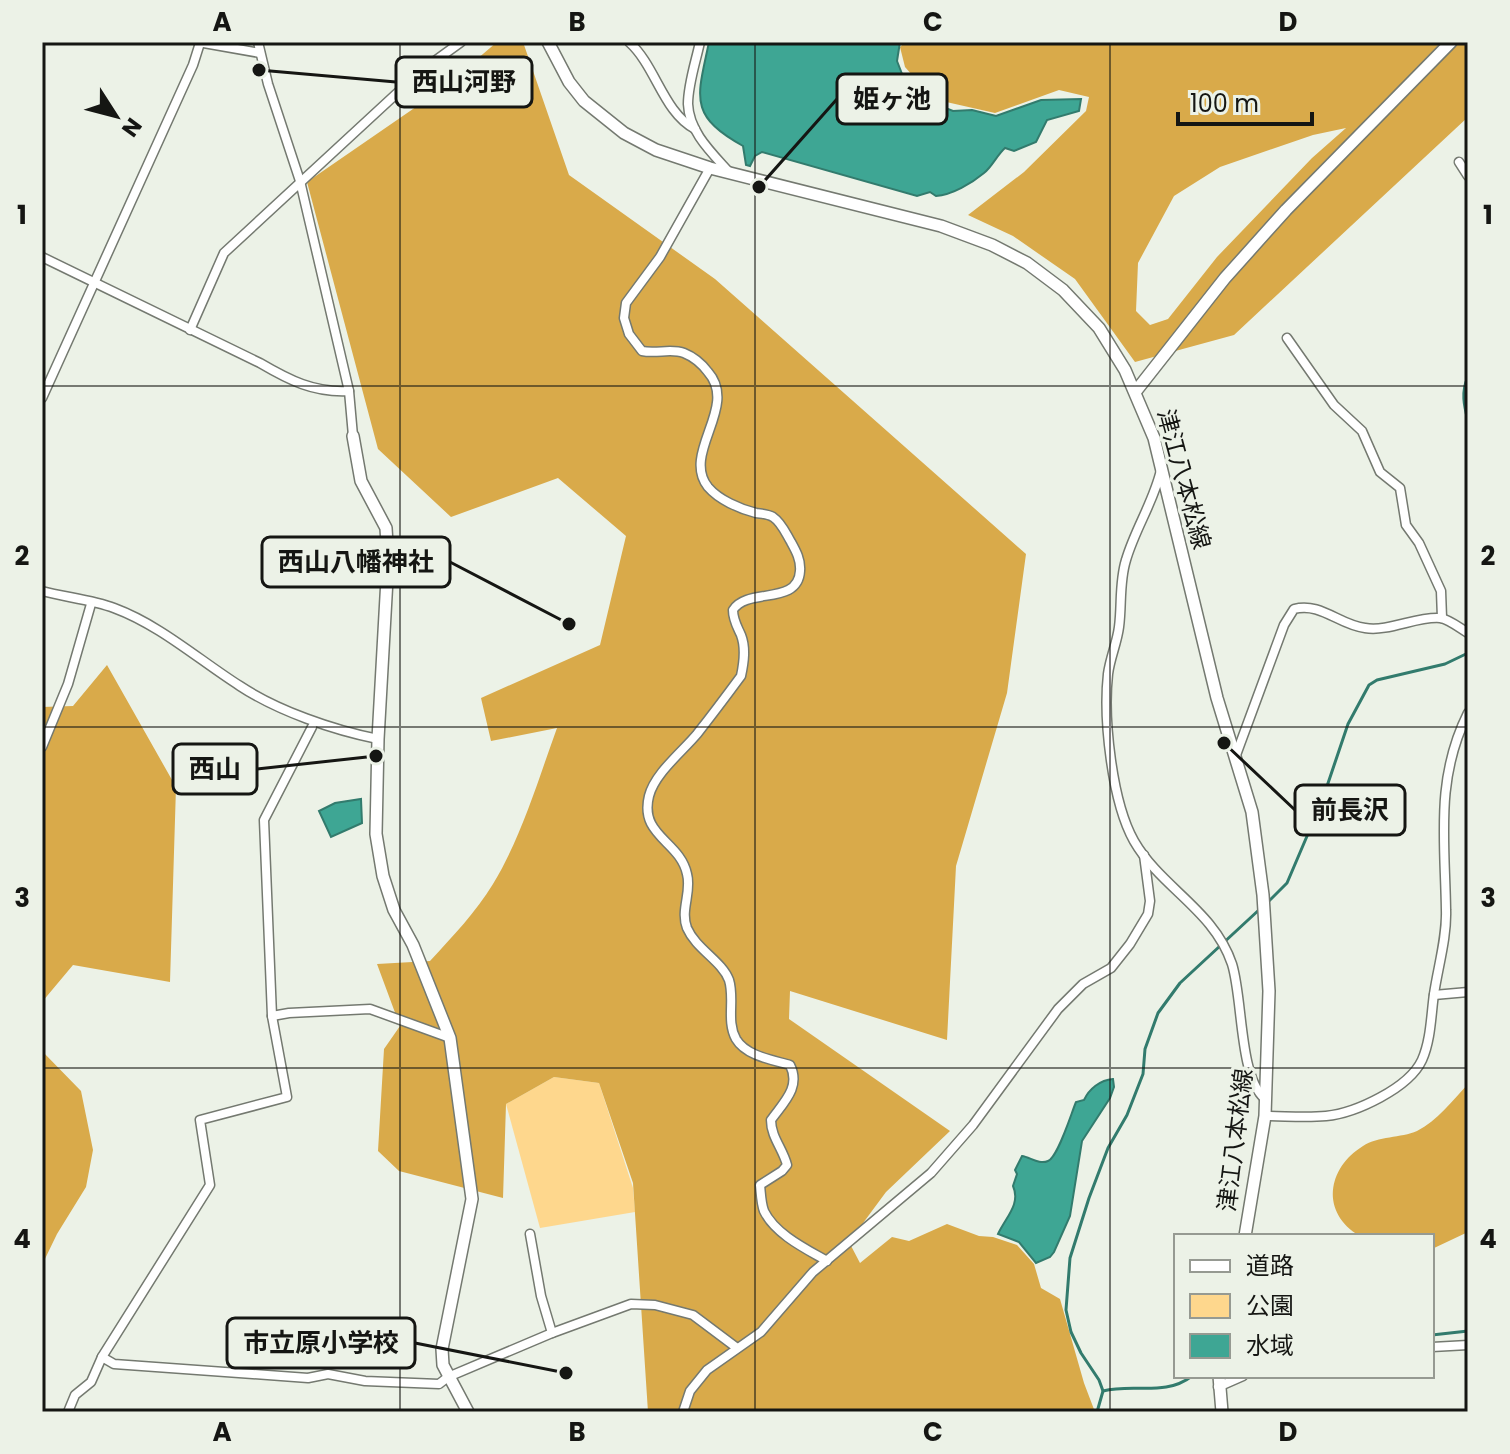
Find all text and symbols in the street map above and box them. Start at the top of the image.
text: A [212,4,232,40]
text: B [568,4,586,40]
text: C [923,4,943,40]
text: D [1279,4,1298,40]
callout: 西山河野 [396,57,532,107]
text: 西山河野 [412,64,516,100]
callout: 姫ヶ池 [837,74,947,124]
north arrow [76,76,156,156]
scale bar [1178,76,1312,126]
text: 姫ヶ池 [853,81,931,117]
text: 100 m [1190,87,1259,120]
text: N [114,112,149,143]
text: 1 [17,197,27,233]
text: 1 [1483,197,1493,233]
street label: 津江八本松線 [1149,405,1219,553]
callout: 西山八幡神社 [262,537,450,587]
text: 2 [15,538,30,574]
text: 2 [1481,538,1496,574]
text: 西山八幡神社 [278,544,434,580]
callout: 西山 [173,744,257,794]
text: 西山 [189,751,241,787]
callout: 前長沢 [1295,785,1405,835]
text: 前長沢 [1311,792,1389,828]
text: 3 [14,880,30,916]
text: 3 [1480,880,1496,916]
street label: 津江八本松線 [1210,1067,1260,1213]
text: 4 [13,1221,31,1257]
text: 4 [1479,1221,1497,1257]
legend [1174,1234,1434,1378]
text: 道路 [1246,1249,1294,1282]
text: 公園 [1246,1289,1294,1322]
callout: 市立原小学校 [227,1318,415,1368]
text: 市立原小学校 [243,1325,399,1361]
text: 水域 [1246,1329,1294,1362]
text: A [212,1414,232,1450]
text: B [568,1414,586,1450]
text: C [923,1414,943,1450]
text: D [1279,1414,1298,1450]

